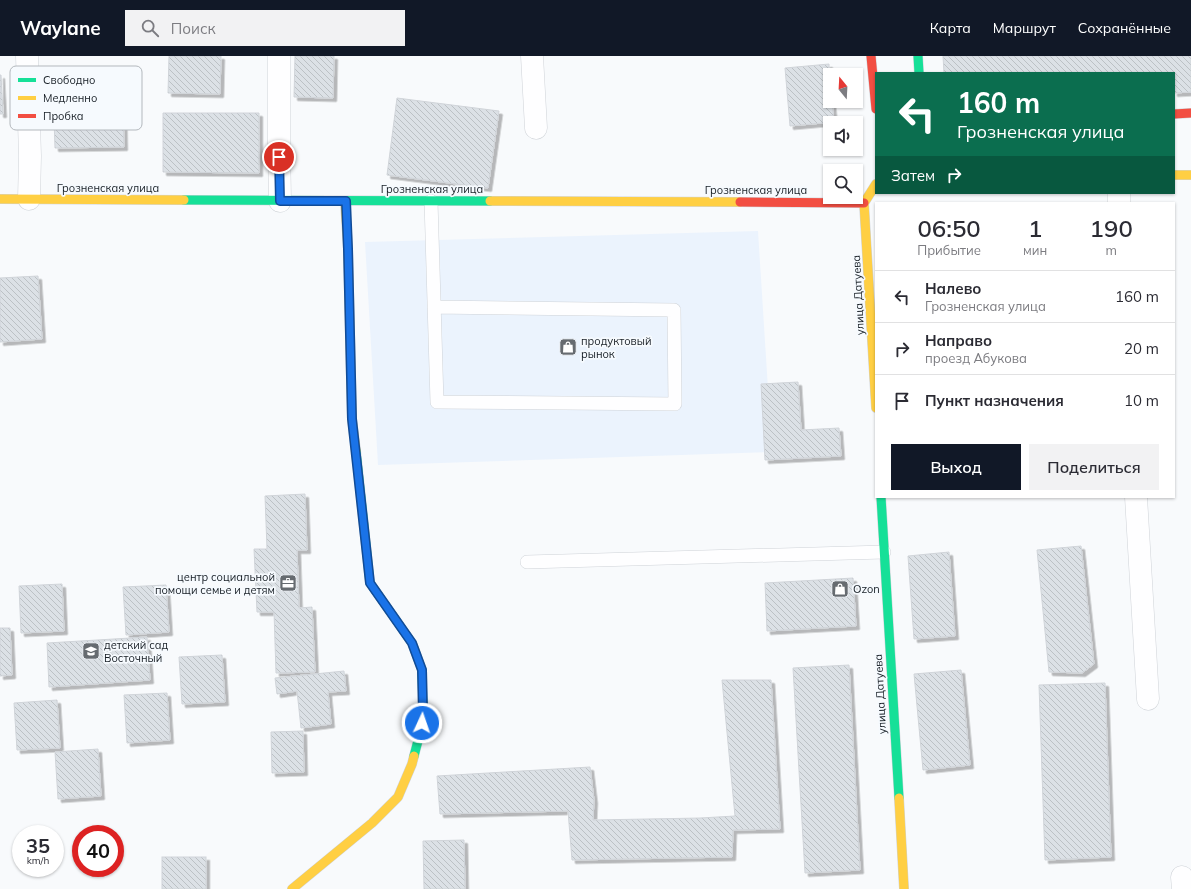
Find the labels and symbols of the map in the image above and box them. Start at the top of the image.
legend [10,66,142,130]
north arrow [823,68,863,108]
text: Свободно [43,73,96,87]
text: Медленно [43,91,97,105]
text: Пробка [43,109,84,123]
pin [262,140,296,174]
street label: Грозненская улица [57,181,159,195]
street label: Грозненская улица [381,182,483,196]
street label: Грозненская улица [705,183,807,197]
street label: улица Датуева [849,255,867,335]
place label: продуктовый рынок [581,334,651,361]
shop icon: продуктовый рынок [558,337,578,357]
place label: центр социальной помощи семье и детям [155,570,275,597]
office icon: центр социальной помощи семье и детям [278,573,298,593]
shop icon: Ozon [830,579,850,599]
place label: Ozon [853,582,880,596]
place label: детский сад Восточный [104,638,168,665]
school or university icon: детский сад Восточный [81,641,101,661]
street label: улица Датуева [871,654,889,734]
position arrow [401,702,443,744]
speed limit sign: 40 [72,825,124,877]

